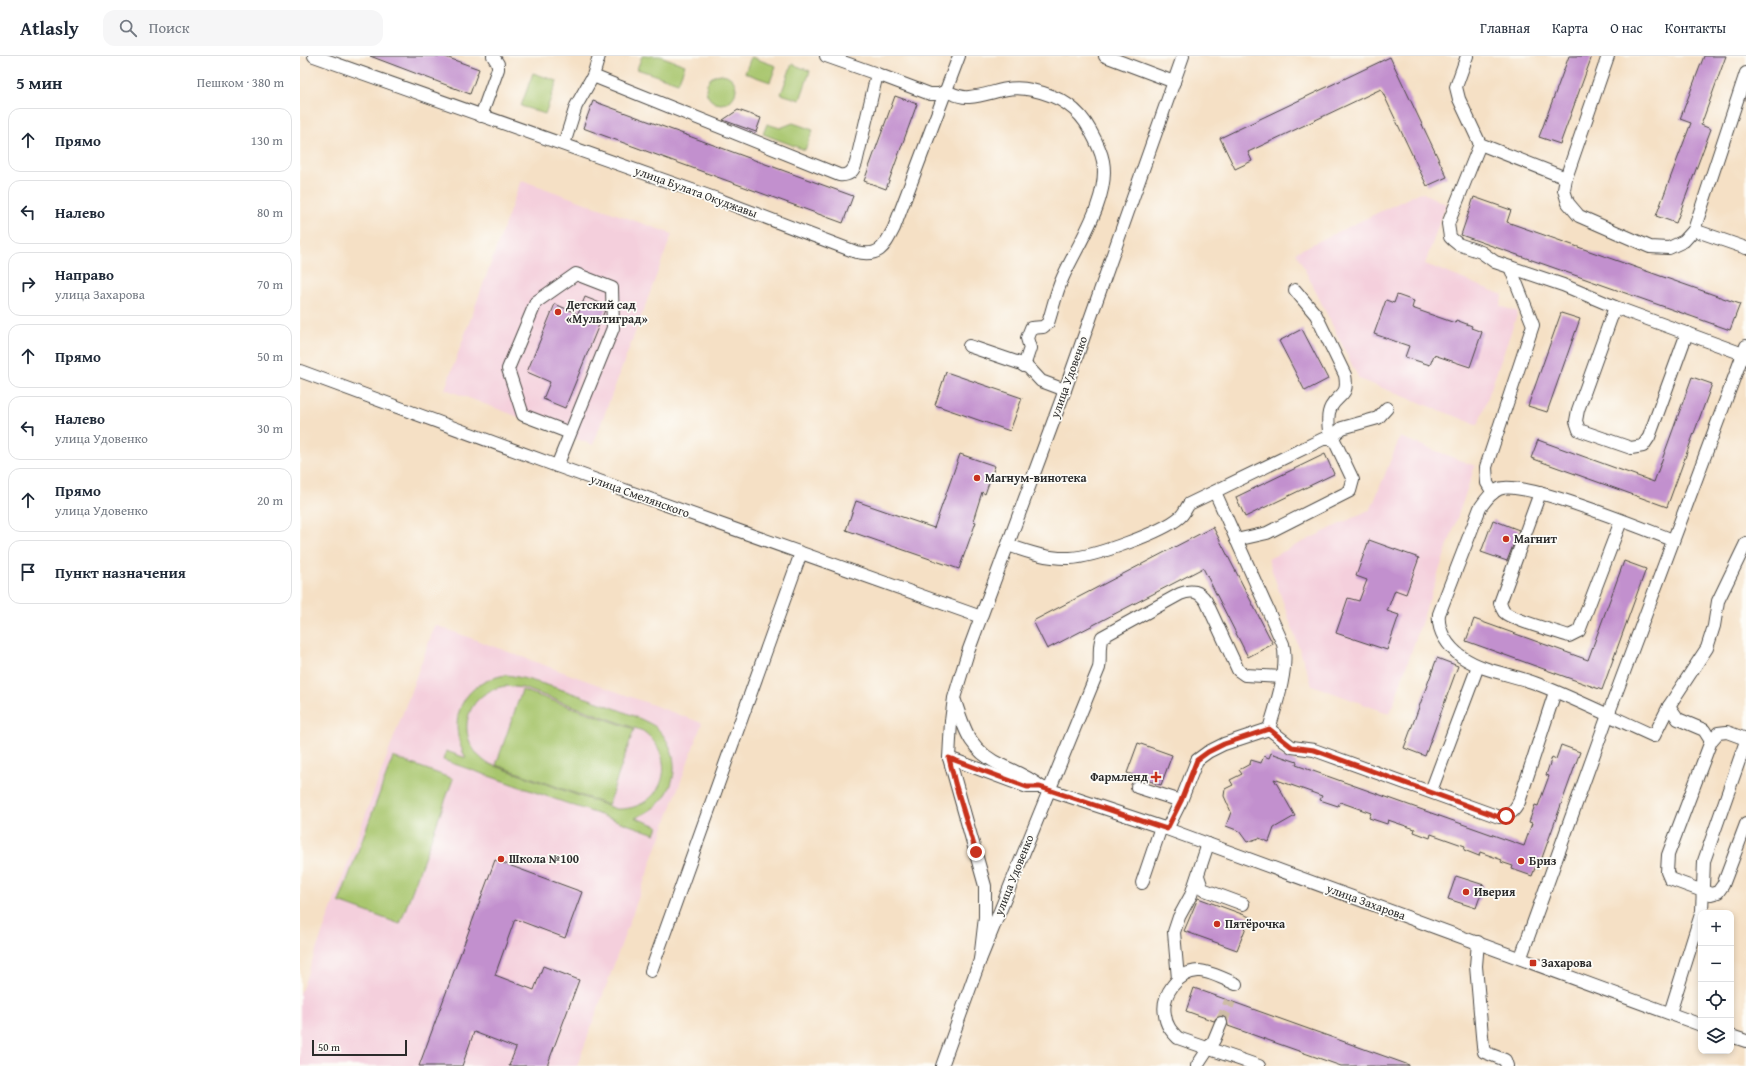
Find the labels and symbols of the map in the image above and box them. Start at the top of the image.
street label: улица Булата Окуджавы [632,161,760,222]
place label: Детский сад «Мультиград» [565,296,648,327]
marker: Детский сад «Мультиград» [553,307,563,317]
street label: улица Удовенко [1046,334,1091,421]
street label: улица Смелянского [587,469,692,521]
place label: Магнум-винотека [985,469,1087,486]
marker: Магнум-винотека [972,473,982,483]
place label: Магнит [1514,530,1557,547]
marker: Магнит [1501,534,1511,544]
place label: Фармленд [1090,768,1149,785]
marker: Фармленд [1151,772,1161,782]
route start [1497,807,1515,825]
street label: улица Удовенко [989,832,1037,919]
route end [967,843,985,861]
place label: Школа №100 [509,850,579,867]
place label: Бриз [1529,852,1557,869]
marker: Школа №100 [496,854,506,864]
marker: Бриз [1516,856,1526,866]
street label: улица Захарова [1323,879,1408,924]
place label: Иверия [1474,883,1516,900]
marker: Иверия [1461,887,1471,897]
place label: Пятёрочка [1225,915,1286,932]
marker: Пятёрочка [1212,919,1222,929]
place label: Захарова [1541,954,1593,971]
marker: Захарова [1528,958,1538,968]
scale bar [312,1038,407,1057]

